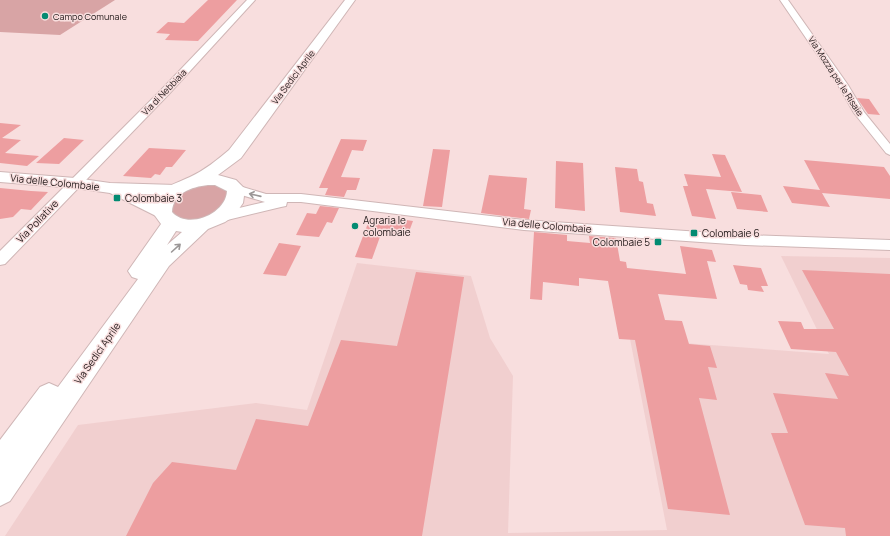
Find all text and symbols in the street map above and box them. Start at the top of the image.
place label: Campo Comunale [53,10,127,23]
marker: Campo Comunale [40,11,50,21]
street label: Via Mozza per le Risaie [805,34,867,118]
street label: Via Sedici Aprile [268,47,318,107]
street label: Via di Nebbiaia [139,66,189,118]
street label: Via delle Colombaie [10,170,100,194]
place label: Colombaie 3 [125,191,182,205]
one-way arrow [248,191,261,198]
marker: Colombaie 3 [112,193,122,203]
street label: Via Pollative [13,196,61,246]
place label: Agraria le colombaie [363,213,411,239]
street label: Via delle Colombaie [502,214,592,236]
marker: Agraria le colombaie [350,221,360,231]
place label: Colombaie 6 [702,226,760,240]
marker: Colombaie 6 [689,228,699,238]
place label: Colombaie 5 [593,235,650,249]
marker: Colombaie 5 [653,237,663,247]
one-way arrow [171,243,181,252]
street label: Via Sedici Aprile [71,319,123,387]

